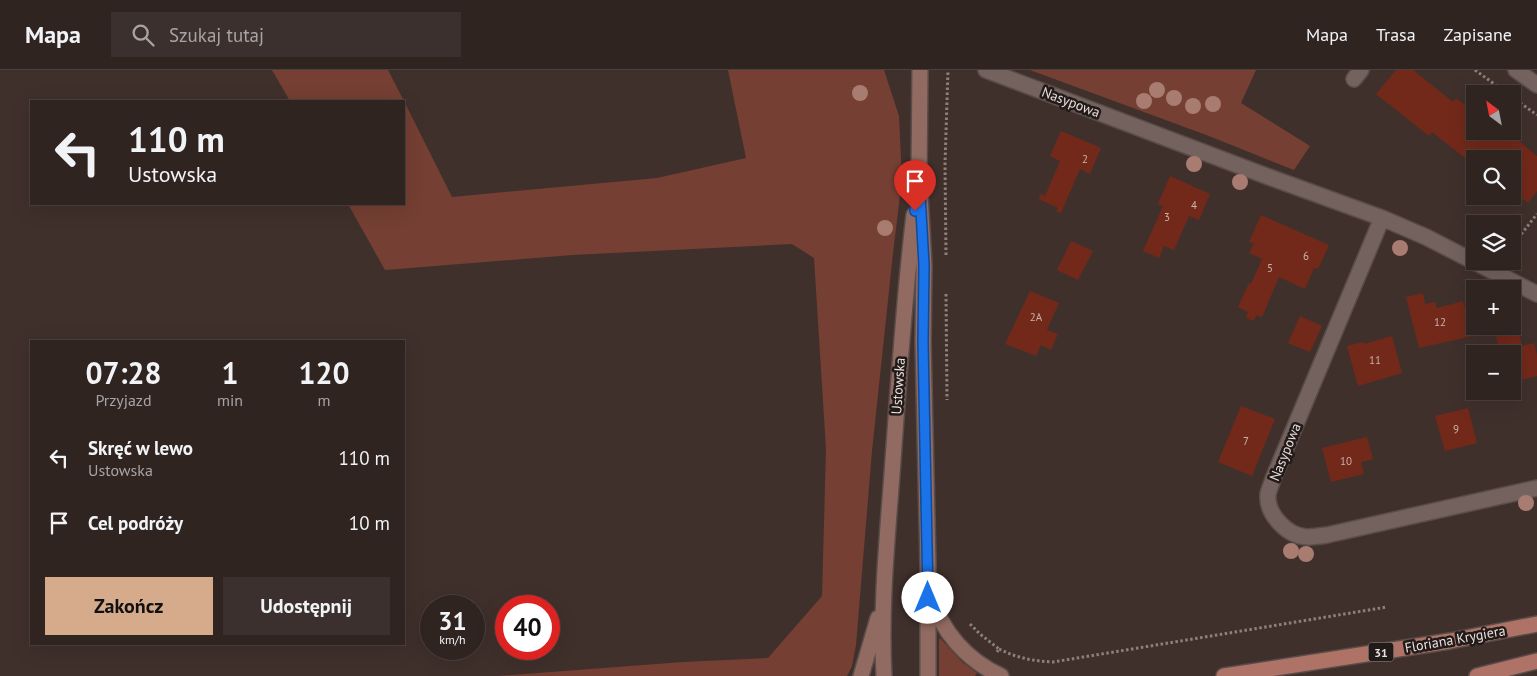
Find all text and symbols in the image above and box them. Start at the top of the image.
search box [111,12,461,57]
text: Mapa [25,19,81,50]
icon: search [129,21,157,49]
text: Szukaj tutaj [169,23,264,47]
text: Mapa [1306,23,1348,46]
text: Trasa [1376,23,1416,46]
text: Zapisane [1444,23,1512,46]
street label: Nasypowa [1039,83,1103,121]
north arrow [1466,85,1521,140]
map controls [1466,85,1521,400]
text: 110 m [128,116,225,162]
icon: left [45,120,110,185]
button: search [1466,150,1521,205]
house number: 2 [1082,152,1088,166]
text: Ustowska [128,160,217,188]
pin [894,160,936,211]
icon: arrive [901,167,929,195]
house number: 4 [1191,198,1197,212]
house number: 3 [1164,210,1170,224]
button: layers [1466,215,1521,270]
house number: 6 [1303,249,1309,263]
house number: 5 [1267,261,1273,275]
button: + [1466,280,1521,335]
house number: 2A [1030,310,1043,324]
house number: 12 [1434,315,1446,329]
button: − [1466,345,1521,400]
text: 07:28 [85,353,162,392]
text: 1 [222,353,239,392]
text: 120 [298,353,350,392]
house number: 11 [1369,353,1381,367]
street label: Ustowska [887,357,909,415]
text: Przyjazd [95,390,152,410]
text: min [217,390,243,410]
text: m [318,390,331,410]
street label: Nasypowa [1265,420,1305,484]
house number: 9 [1453,422,1459,436]
house number: 7 [1243,434,1249,448]
text: Skręć w lewo [88,436,193,460]
icon: left [45,444,73,472]
text: 110 m [338,446,390,470]
house number: 10 [1340,454,1352,468]
text: Ustowska [88,460,153,480]
icon: arrive [45,509,73,537]
text: Cel podróży [88,511,183,535]
text: 10 m [349,511,390,535]
position arrow [901,571,953,623]
button: Zakończ [45,577,213,635]
button: Udostępnij [223,577,390,635]
speed limit sign: 40 [495,595,560,660]
text: 31 [438,605,467,637]
street label: Floriana Krygiera [1403,621,1507,657]
text: km/h [439,632,466,647]
road number: 31 [1368,642,1394,662]

